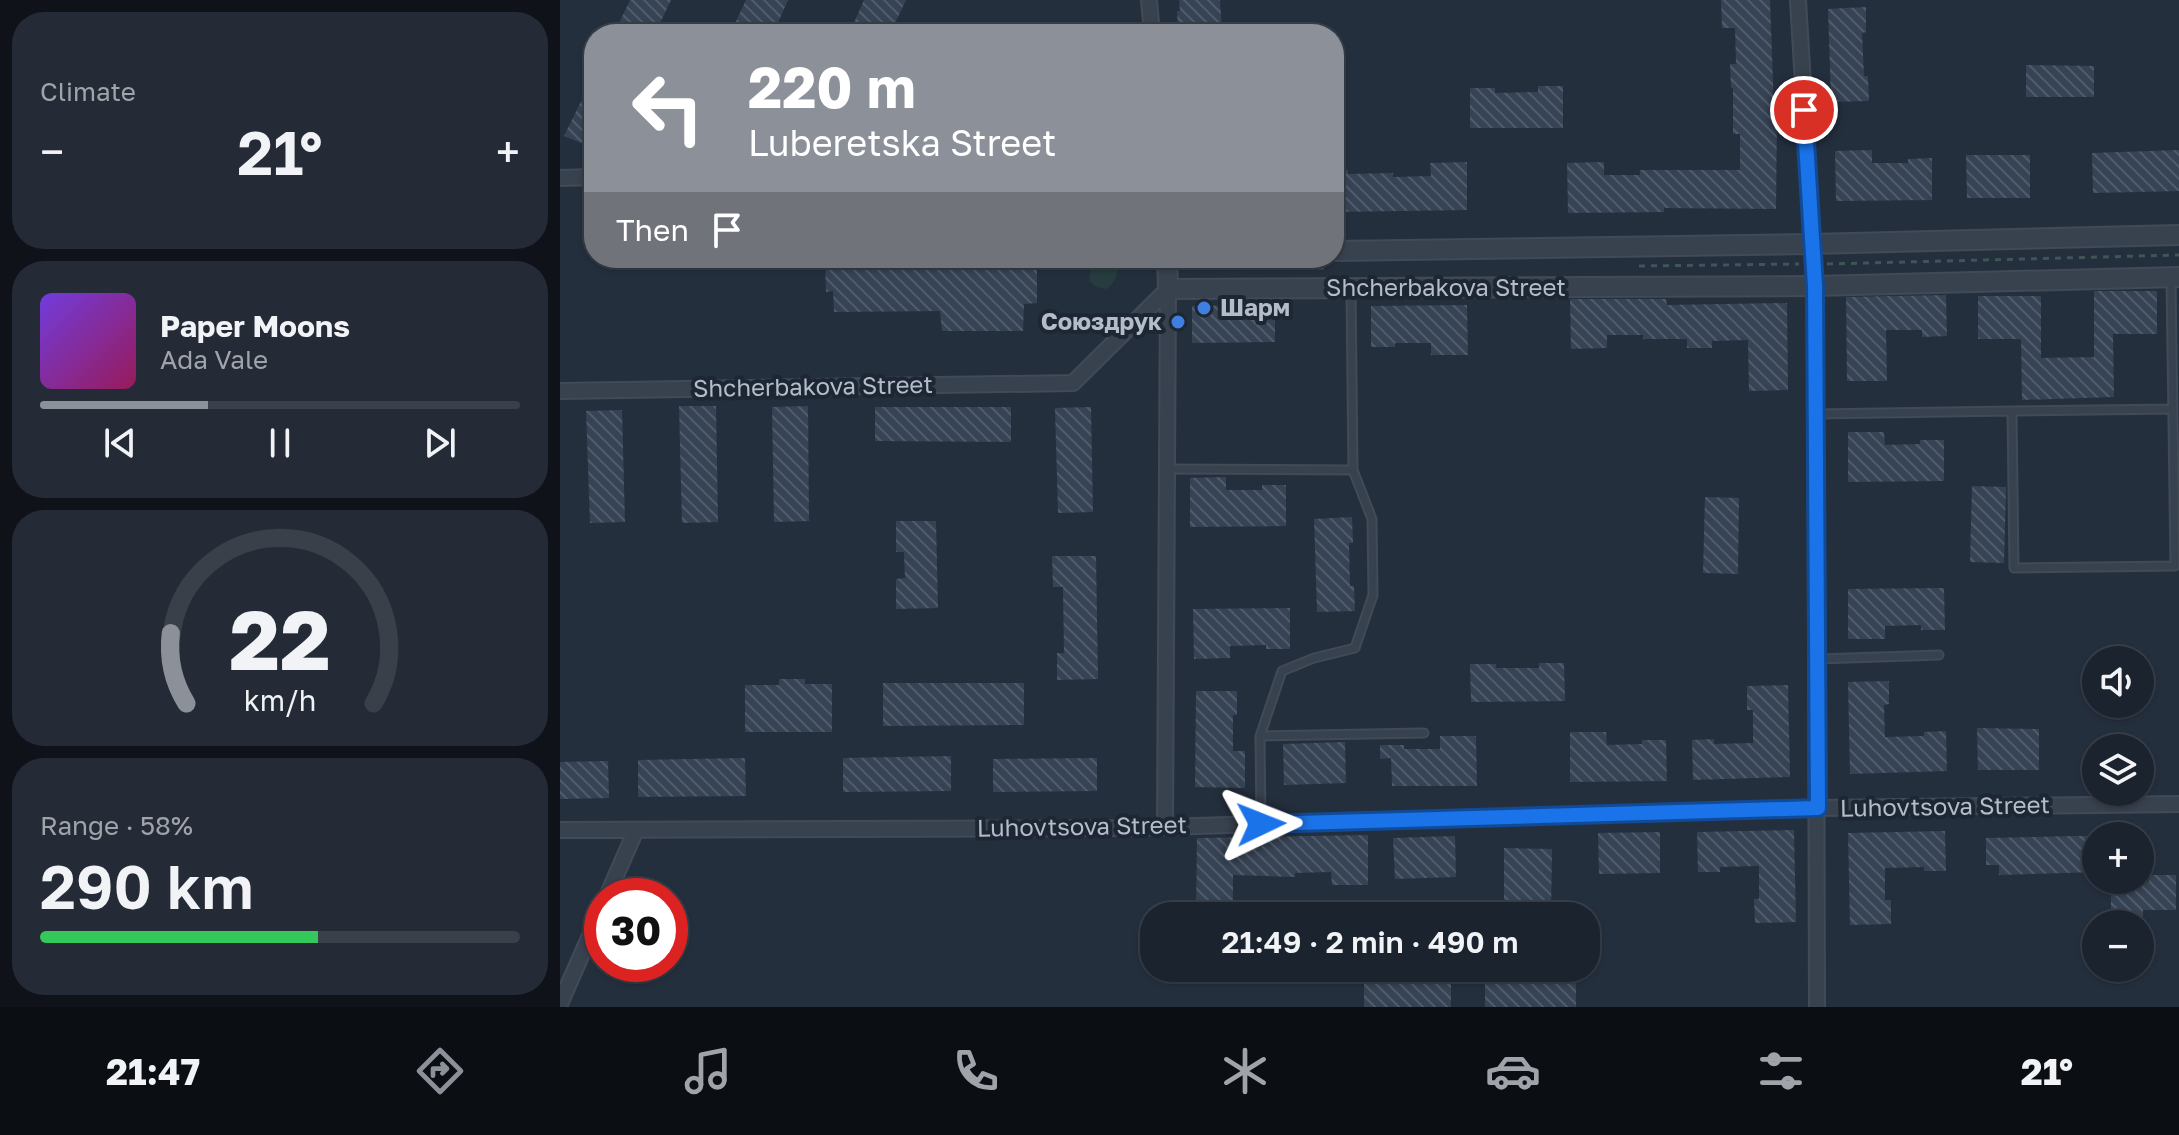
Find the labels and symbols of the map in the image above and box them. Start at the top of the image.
pin [1770,76,1838,144]
street label: Shcherbakova Street [1326,272,1566,301]
place label: Шарм [1220,292,1290,321]
marker: Шарм [1195,299,1213,317]
place label: Союздрук [1041,306,1162,335]
marker: Союздрук [1169,313,1187,331]
street label: Shcherbakova Street [693,369,933,402]
position arrow [1219,782,1303,866]
street label: Luhovtsova Street [1840,789,2050,822]
street label: Luhovtsova Street [977,809,1187,842]
speed limit sign: 30 [584,878,688,982]

